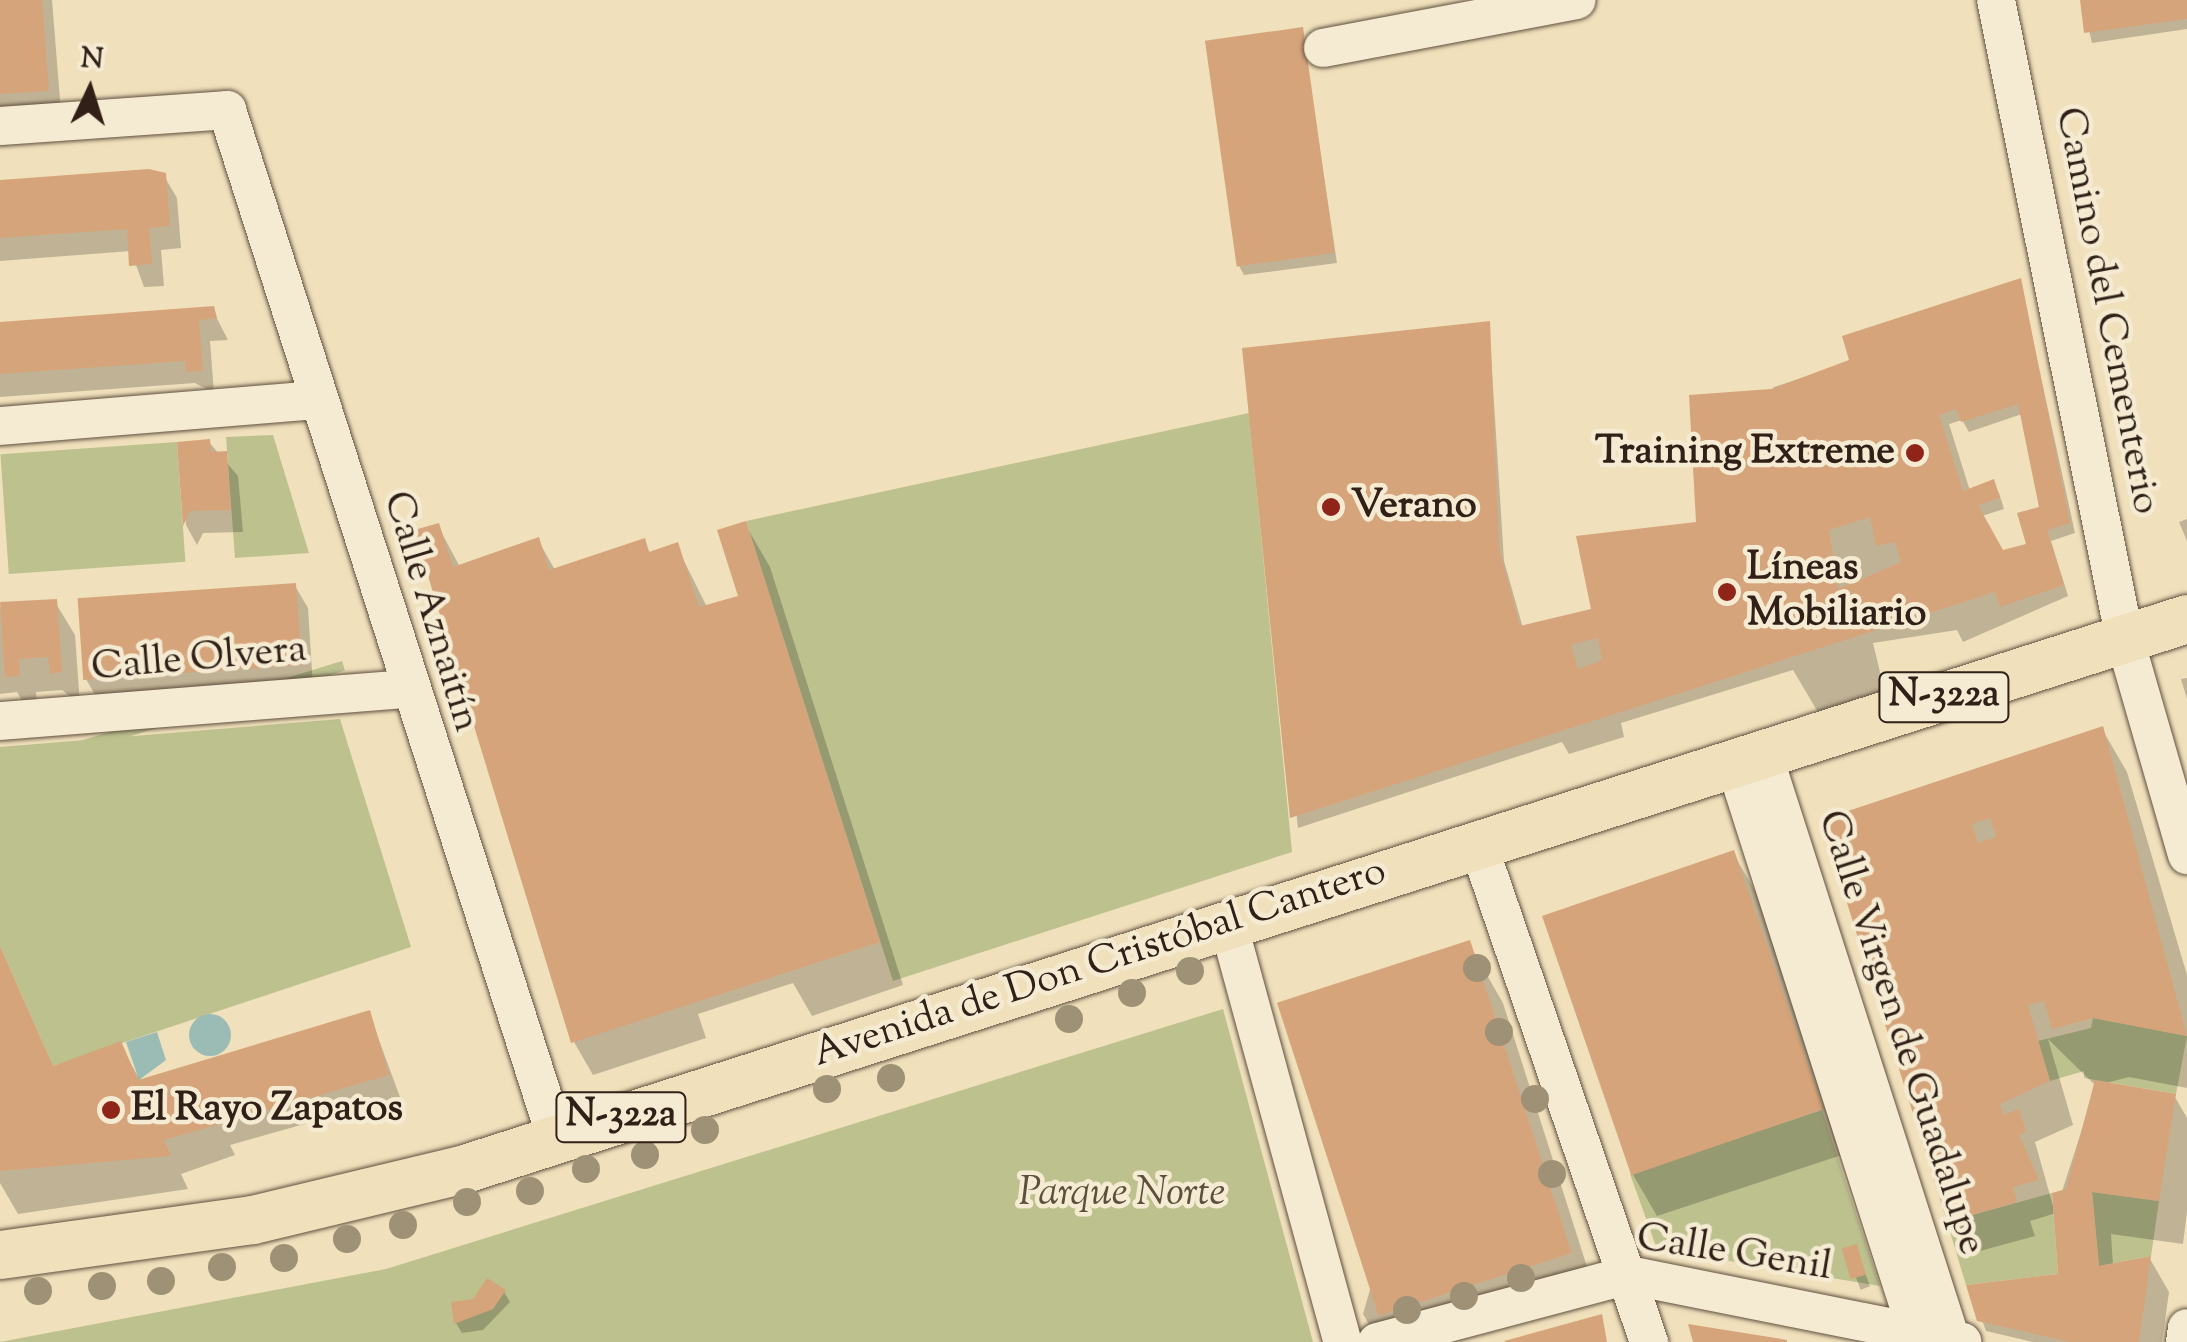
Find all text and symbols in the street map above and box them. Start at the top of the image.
text: N [80,39,105,81]
north arrow [40,40,140,140]
street label: Camino del Cementerio [2043,104,2169,518]
place label: Training Extreme [1595,429,1895,477]
marker: Training Extreme [1904,442,1926,464]
place label: Verano [1351,483,1477,531]
street label: Calle Aznaitín [371,486,489,738]
marker: Verano [1320,496,1342,518]
place label: Líneas Mobiliario [1747,545,1926,639]
marker: Líneas Mobiliario [1716,581,1738,603]
street label: Calle Olvera [89,627,309,693]
road number: N-322a [1876,664,2012,730]
street label: Calle Virgen de Guadalupe [1805,805,1995,1261]
street label: Avenida de Don Cristóbal Cantero [807,849,1393,1079]
road number: N-322a [554,1084,688,1150]
place label: El Rayo Zapatos [131,1086,403,1134]
marker: El Rayo Zapatos [100,1099,122,1121]
park label: Parque Norte [1019,1171,1225,1219]
street label: Calle Genil [1633,1215,1835,1293]

